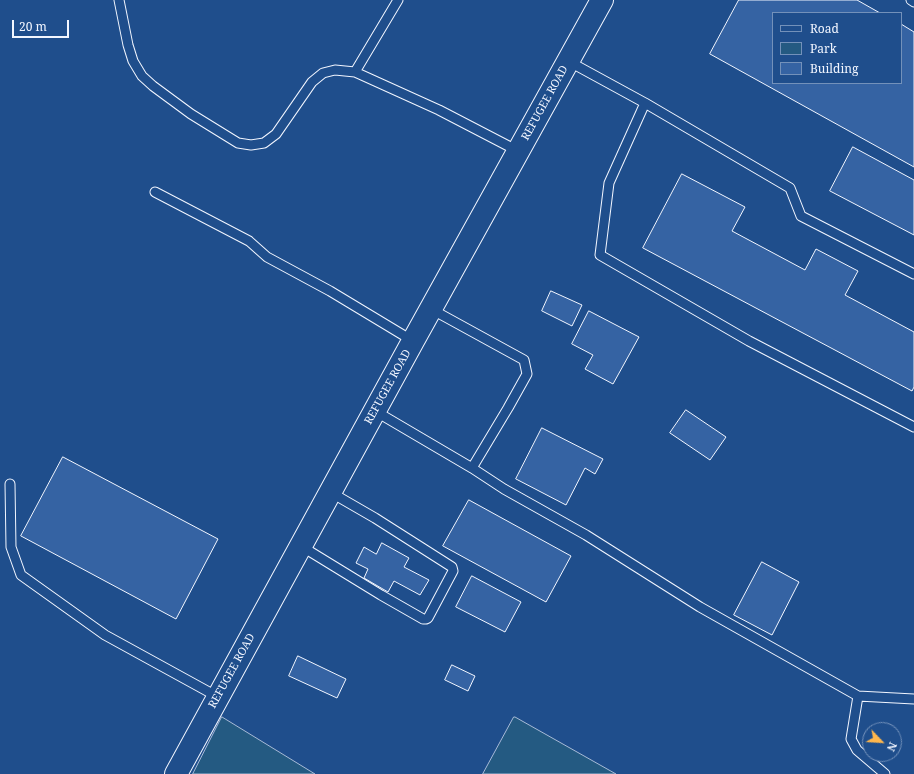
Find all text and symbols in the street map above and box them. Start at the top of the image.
scale bar [14,12,71,38]
legend [772,12,902,84]
text: 20 m [19,18,47,35]
text: Road [810,20,839,37]
text: Park [810,40,837,57]
text: Building [810,60,858,77]
street label: REFUGEE ROAD [519,63,571,143]
street label: REFUGEE ROAD [362,347,414,427]
street label: REFUGEE ROAD [206,631,258,711]
north arrow [862,722,902,762]
text: N [884,740,901,754]

